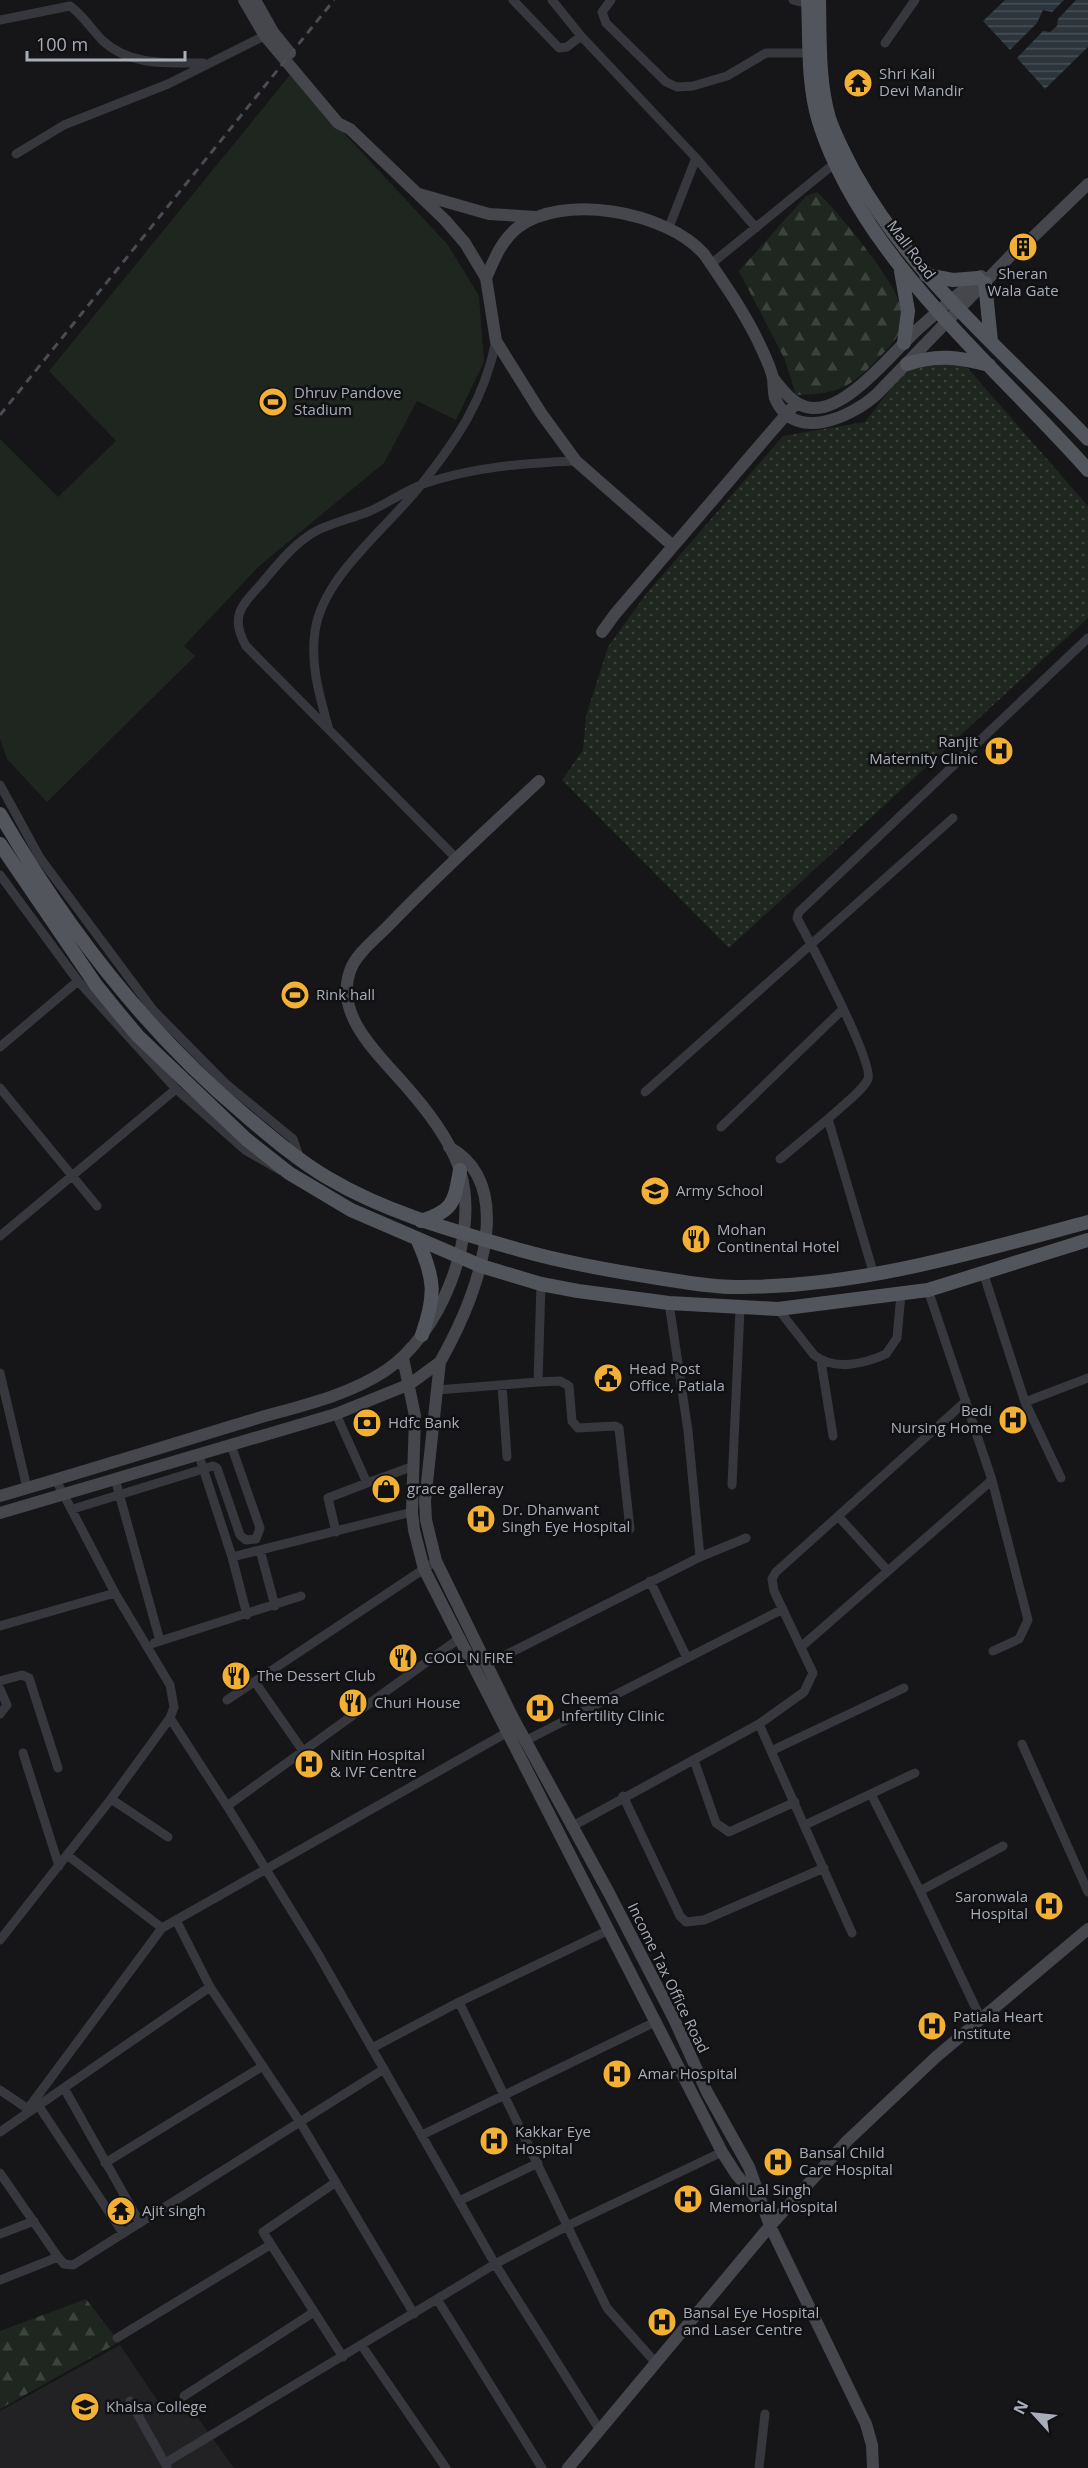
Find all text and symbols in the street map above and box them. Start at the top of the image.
scale bar [27,24,184,62]
text: 100 m [36,32,88,56]
place label: Shri Kali Devi Mandir [879,63,964,100]
temple icon: Shri Kali Devi Mandir [842,67,874,99]
street label: Mall Road [883,216,941,283]
building icon: Sheran Wala Gate [1007,231,1039,263]
place label: Sheran Wala Gate [987,263,1059,300]
place label: Dhruv Pandove Stadium [294,382,401,419]
sports icon: Dhruv Pandove Stadium [257,386,289,418]
place label: Ranjit Maternity Clinic [869,731,978,768]
hospital icon: Ranjit Maternity Clinic [983,735,1015,767]
sports icon: Rink hall [279,979,311,1011]
place label: Rink hall [316,984,375,1004]
school or university icon: Army School [639,1175,671,1207]
place label: Army School [676,1180,763,1200]
place label: Mohan Continental Hotel [717,1219,840,1256]
restaurant icon: Mohan Continental Hotel [680,1223,712,1255]
place label: Head Post Office, Patiala [629,1358,725,1395]
public building icon: Head Post Office, Patiala [592,1362,624,1394]
place label: Bedi Nursing Home [891,1400,992,1437]
hospital icon: Bedi Nursing Home [997,1404,1029,1436]
bank icon: Hdfc Bank [351,1407,383,1439]
place label: Hdfc Bank [388,1412,460,1432]
shop icon: grace galleray [370,1473,402,1505]
place label: grace galleray [407,1478,504,1498]
place label: Dr. Dhanwant Singh Eye Hospital [502,1499,630,1536]
hospital icon: Dr. Dhanwant Singh Eye Hospital [465,1503,497,1535]
restaurant icon: COOL N FIRE [387,1642,419,1674]
place label: COOL N FIRE [424,1647,513,1667]
restaurant icon: The Dessert Club [220,1660,252,1692]
place label: The Dessert Club [257,1665,376,1685]
restaurant icon: Churi House [337,1687,369,1719]
place label: Cheema Infertility Clinic [561,1688,665,1725]
place label: Churi House [374,1692,461,1712]
hospital icon: Cheema Infertility Clinic [524,1692,556,1724]
place label: Nitin Hospital & IVF Centre [330,1744,425,1781]
hospital icon: Nitin Hospital & IVF Centre [293,1748,325,1780]
place label: Saronwala Hospital [955,1886,1028,1923]
hospital icon: Saronwala Hospital [1033,1890,1065,1922]
street label: Income Tax Office Road [624,1899,714,2056]
place label: Patiala Heart Institute [953,2006,1043,2043]
hospital icon: Patiala Heart Institute [916,2010,948,2042]
hospital icon: Amar Hospital [601,2058,633,2090]
place label: Amar Hospital [638,2063,737,2083]
place label: Kakkar Eye Hospital [515,2121,591,2158]
hospital icon: Kakkar Eye Hospital [478,2125,510,2157]
place label: Bansal Child Care Hospital [799,2142,893,2179]
hospital icon: Bansal Child Care Hospital [762,2146,794,2178]
place label: Giani Lal Singh Memorial Hospital [709,2179,837,2216]
hospital icon: Giani Lal Singh Memorial Hospital [672,2183,704,2215]
temple icon: Ajit singh [105,2195,137,2227]
place label: Ajit singh [142,2200,206,2220]
place label: Bansal Eye Hospital and Laser Centre [683,2302,819,2339]
hospital icon: Bansal Eye Hospital and Laser Centre [646,2306,678,2338]
north arrow [1004,2384,1064,2444]
school or university icon: Khalsa College [69,2391,101,2423]
place label: Khalsa College [106,2396,207,2416]
text: N [1008,2396,1033,2418]

